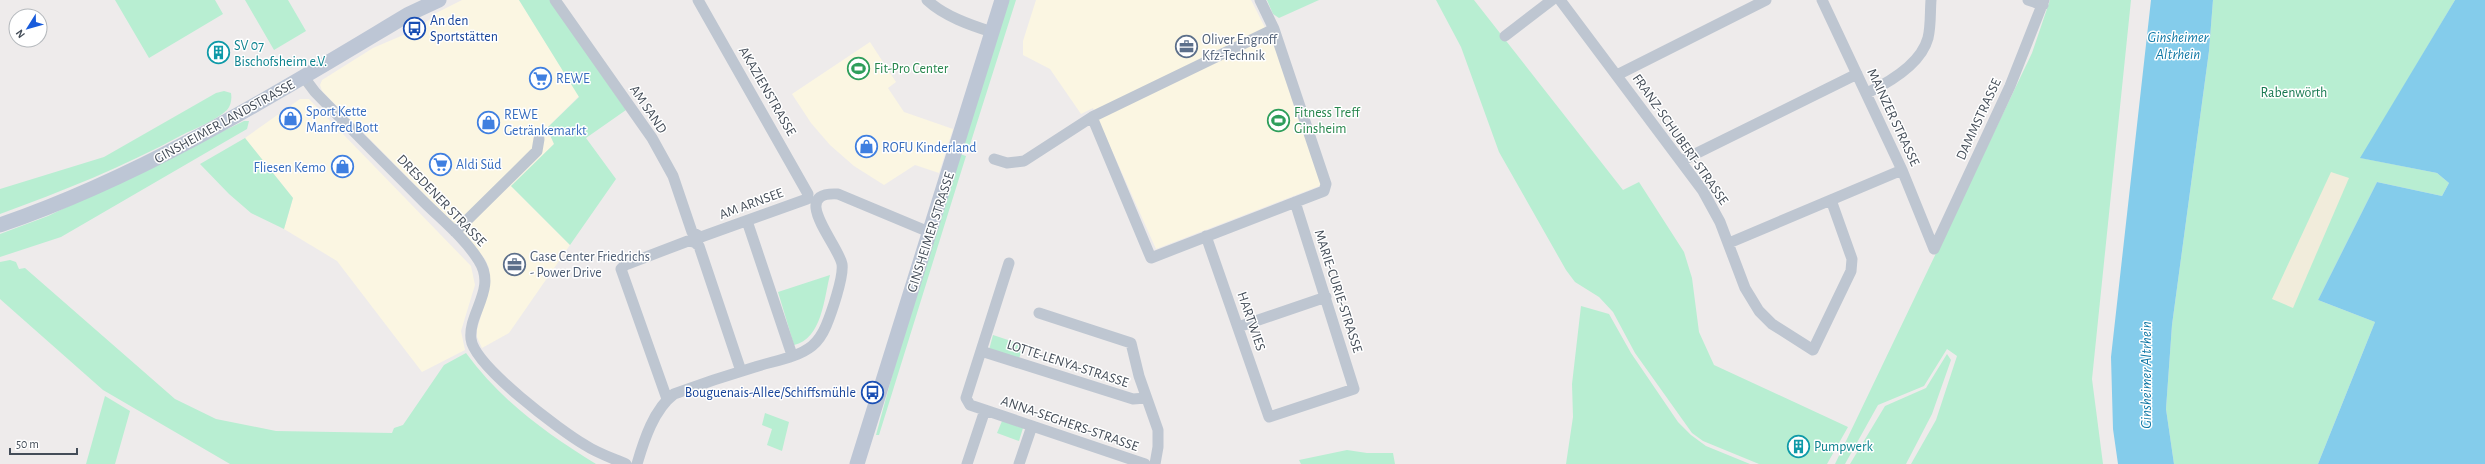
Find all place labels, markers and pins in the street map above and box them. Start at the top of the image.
place label: An den Sportstätten [430,14,498,44]
bus stop icon: An den Sportstätten [401,15,427,41]
place label: Oliver Engroff Kfz-Technik [1202,33,1278,63]
office icon: Oliver Engroff Kfz-Technik [1173,34,1199,60]
place label: SV 07 Bischofsheim e.V. [234,39,327,69]
building icon: SV 07 Bischofsheim e.V. [205,40,231,66]
sports icon: Fit-Pro Center [845,55,871,81]
place label: Fit-Pro Center [874,62,949,76]
supermarket icon: REWE [527,65,553,91]
place label: REWE [556,72,590,86]
place label: Sport Kette Manfred Bott [306,105,379,135]
shop icon: Sport Kette Manfred Bott [278,106,304,132]
place label: Fitness Treff Ginsheim [1294,106,1360,136]
sports icon: Fitness Treff Ginsheim [1265,107,1291,133]
place label: REWE Getränkemarkt [504,108,587,138]
shop icon: REWE Getränkemarkt [476,109,502,135]
shop icon: ROFU Kinderland [853,134,879,160]
place label: ROFU Kinderland [882,141,976,155]
supermarket icon: Aldi Süd [428,151,454,177]
shop icon: Fliesen Kemo [329,154,355,180]
place label: Aldi Süd [456,158,502,172]
place label: Fliesen Kemo [254,161,326,175]
place label: Gase Center Friedrichs - Power Drive [530,250,650,280]
office icon: Gase Center Friedrichs - Power Drive [501,251,527,277]
bus stop icon: Bouguenais-Allee/Schiffsmühle [859,379,885,405]
place label: Bouguenais-Allee/Schiffsmühle [685,386,856,400]
building icon: Pumpwerk [1785,433,1811,459]
place label: Pumpwerk [1814,440,1873,454]

